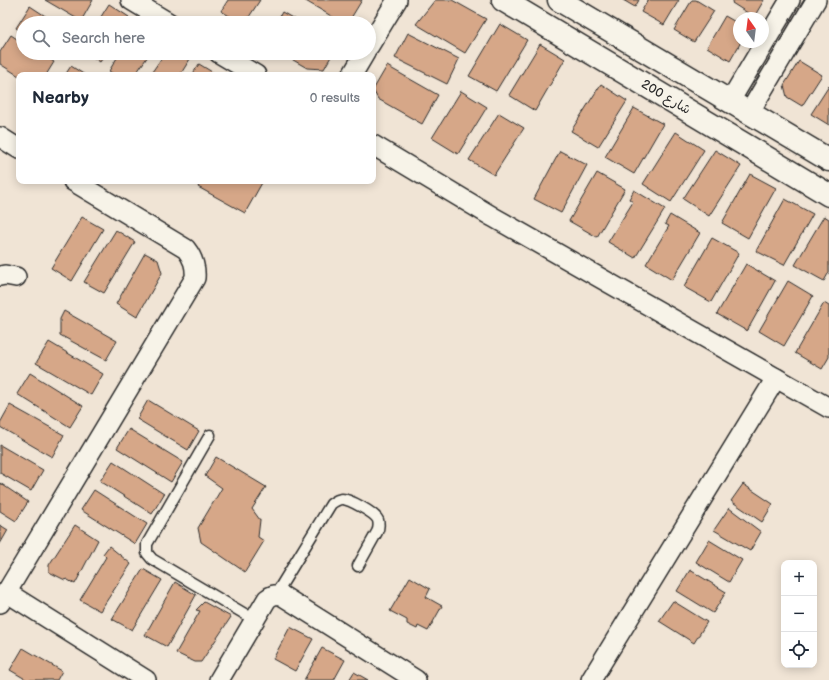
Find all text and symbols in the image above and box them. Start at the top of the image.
north arrow [733,12,769,48]
search box [16,16,376,60]
icon: search [30,27,52,49]
text: Search here [62,29,145,48]
street label: شارع 200 [638,76,694,119]
text: Nearby [32,88,89,108]
text: 0 results [310,90,360,106]
map controls [781,560,817,668]
button: + [781,560,817,596]
button: − [781,596,817,632]
button: locate [781,632,817,668]

